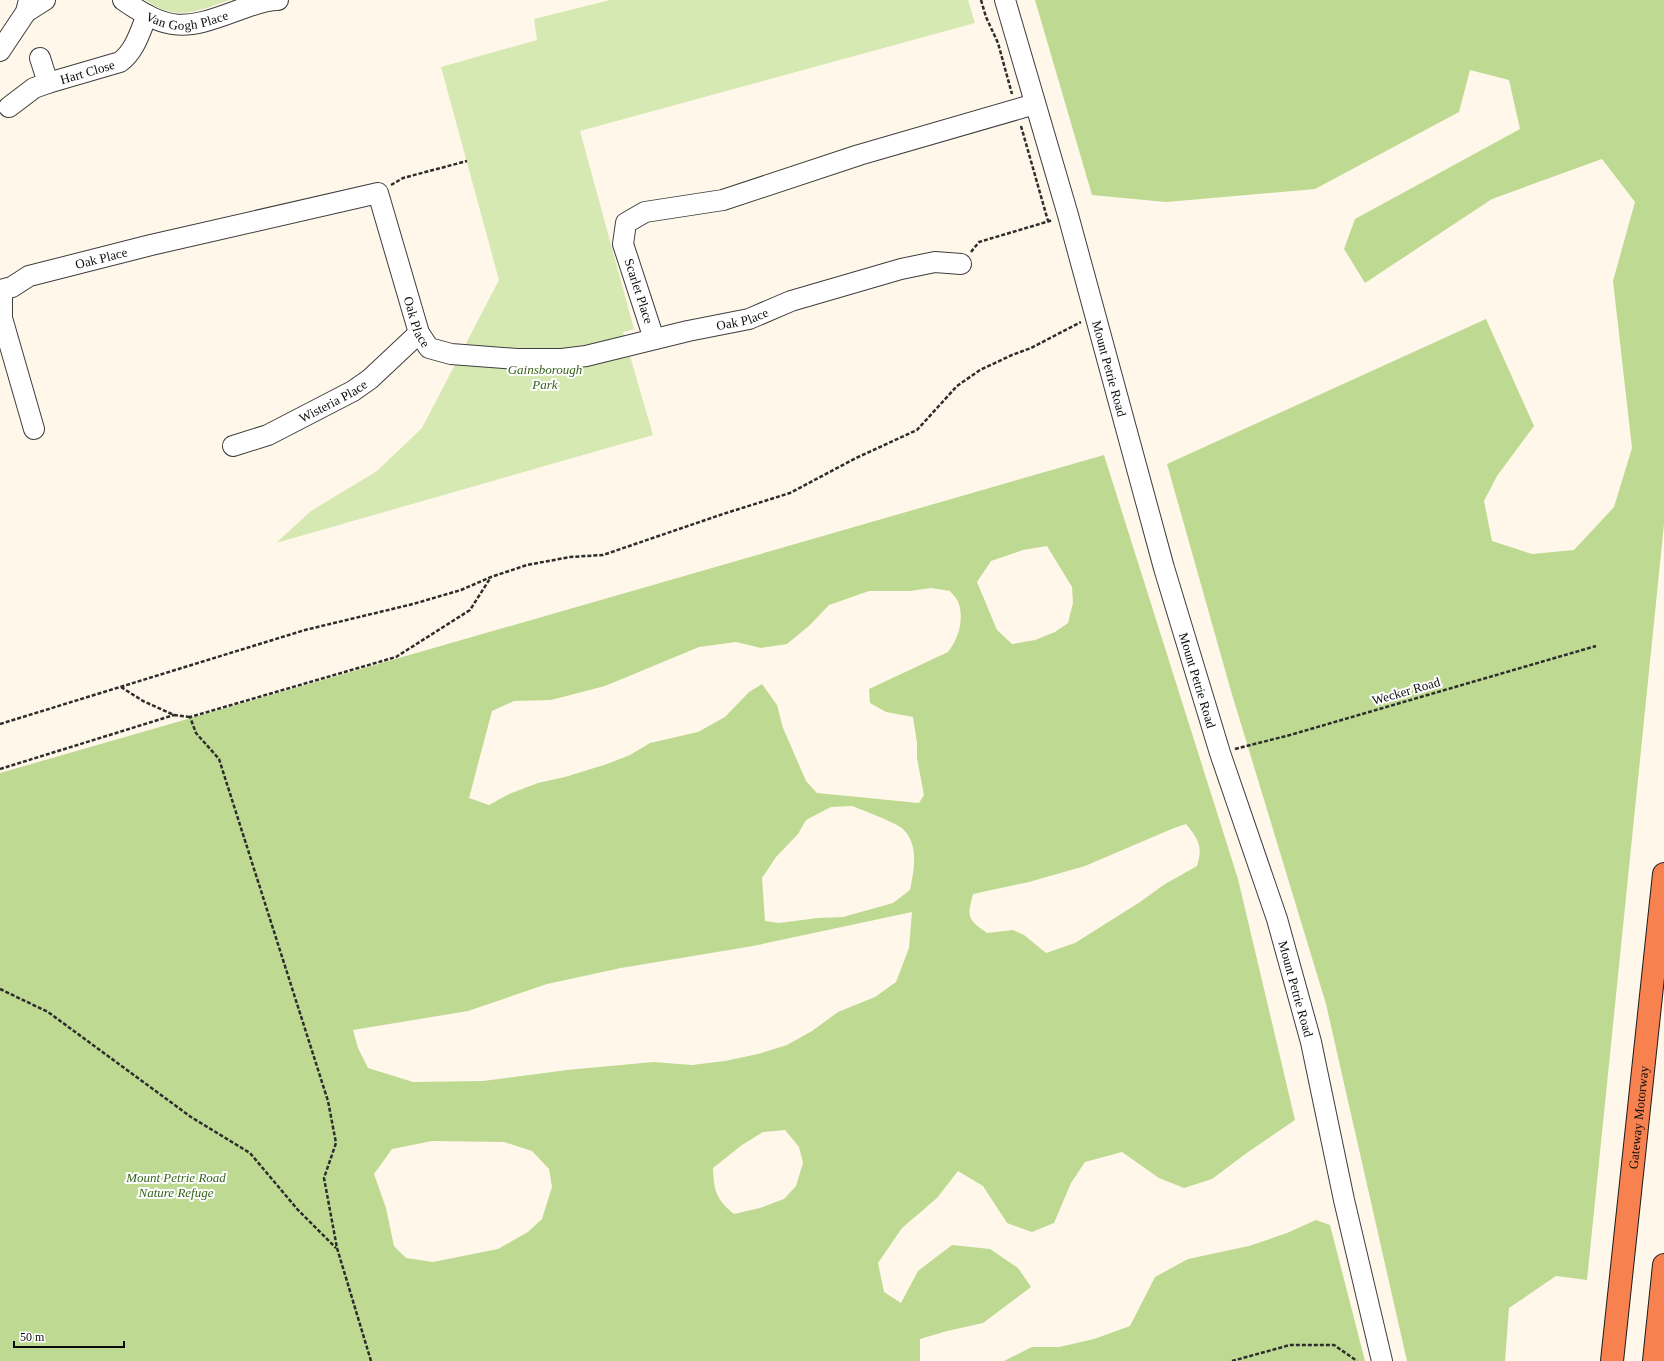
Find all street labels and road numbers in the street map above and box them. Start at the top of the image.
street label: Van Gogh Place [144,7,230,32]
street label: Hart Close [58,56,117,87]
street label: Oak Place [73,244,129,271]
street label: Scarlet Place [621,257,657,326]
street label: Oak Place [401,295,434,350]
street label: Oak Place [715,304,770,333]
street label: Mount Petrie Road [1089,319,1130,419]
street label: Wisteria Place [296,376,370,425]
street label: Mount Petrie Road [1176,631,1220,730]
street label: Wecker Road [1370,674,1442,708]
street label: Mount Petrie Road [1276,939,1317,1039]
street label: Gateway Motorway [1625,1065,1651,1170]

